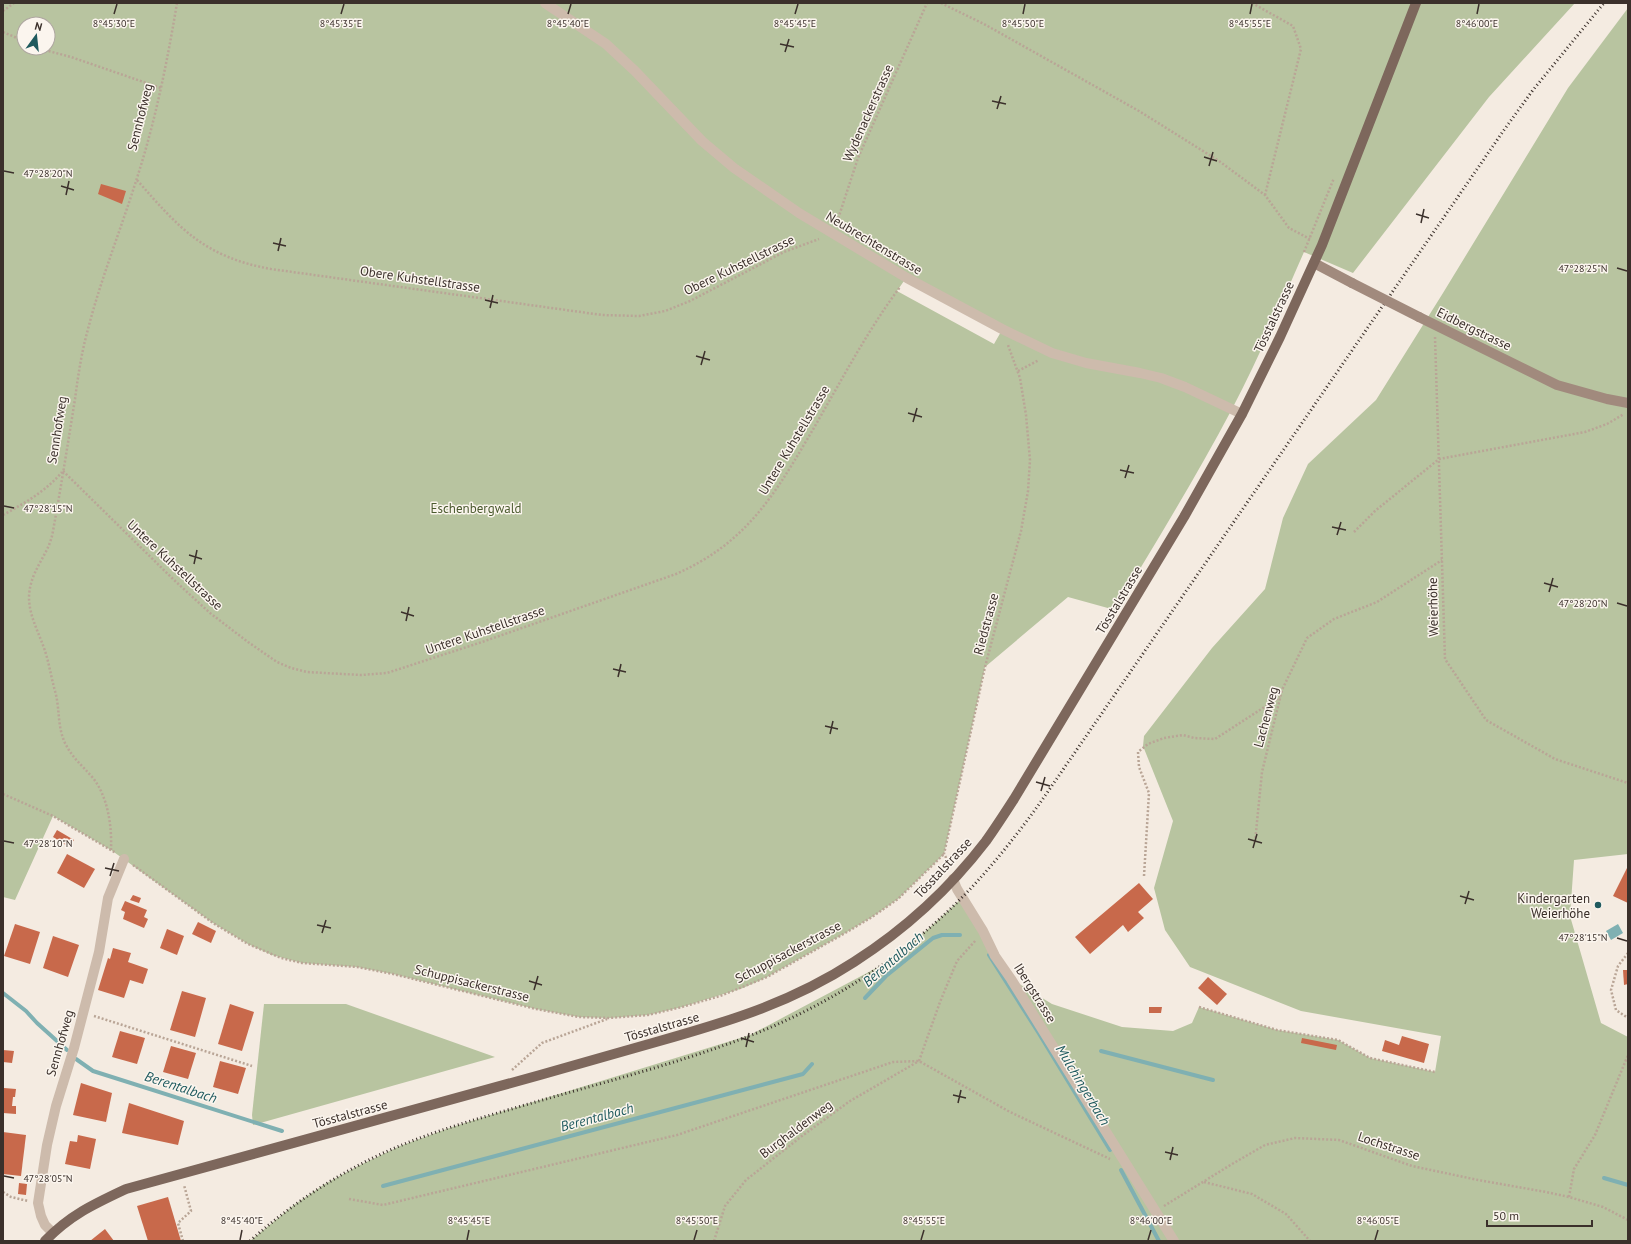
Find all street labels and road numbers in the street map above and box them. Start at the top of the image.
street label: Wydenackerstrasse [839,62,897,164]
street label: Sennhofweg [123,82,157,152]
street label: Neubrechtenstrasse [823,208,925,278]
street label: Obere Kuhstellstrasse [681,231,797,299]
street label: Obere Kuhstellstrasse [359,262,481,296]
street label: Tösstalstrasse [1250,279,1298,355]
street label: Eidbergstrasse [1434,304,1514,354]
street label: Untere Kuhstellstrasse [755,382,833,498]
street label: Sennhofweg [43,395,71,465]
street label: Untere Kuhstellstrasse [124,516,226,614]
street label: Tösstalstrasse [1092,563,1146,637]
street label: Weierhöhe [1424,577,1442,637]
street label: Riedstrasse [970,591,1002,657]
street label: Untere Kuhstellstrasse [423,602,547,658]
street label: Lachenweg [1250,685,1282,749]
street label: Tösstalstrasse [911,834,975,902]
street label: Schuppisackerstrasse [732,917,844,987]
street label: Ibergstrasse [1010,960,1060,1026]
street label: Schuppisackerstrasse [413,961,531,1005]
street label: Sennhofweg [42,1008,78,1078]
street label: Tösstalstrasse [623,1008,701,1046]
street label: Tösstalstrasse [311,1096,389,1132]
street label: Burghaldenweg [756,1096,836,1162]
street label: Lochstrasse [1356,1128,1422,1164]

